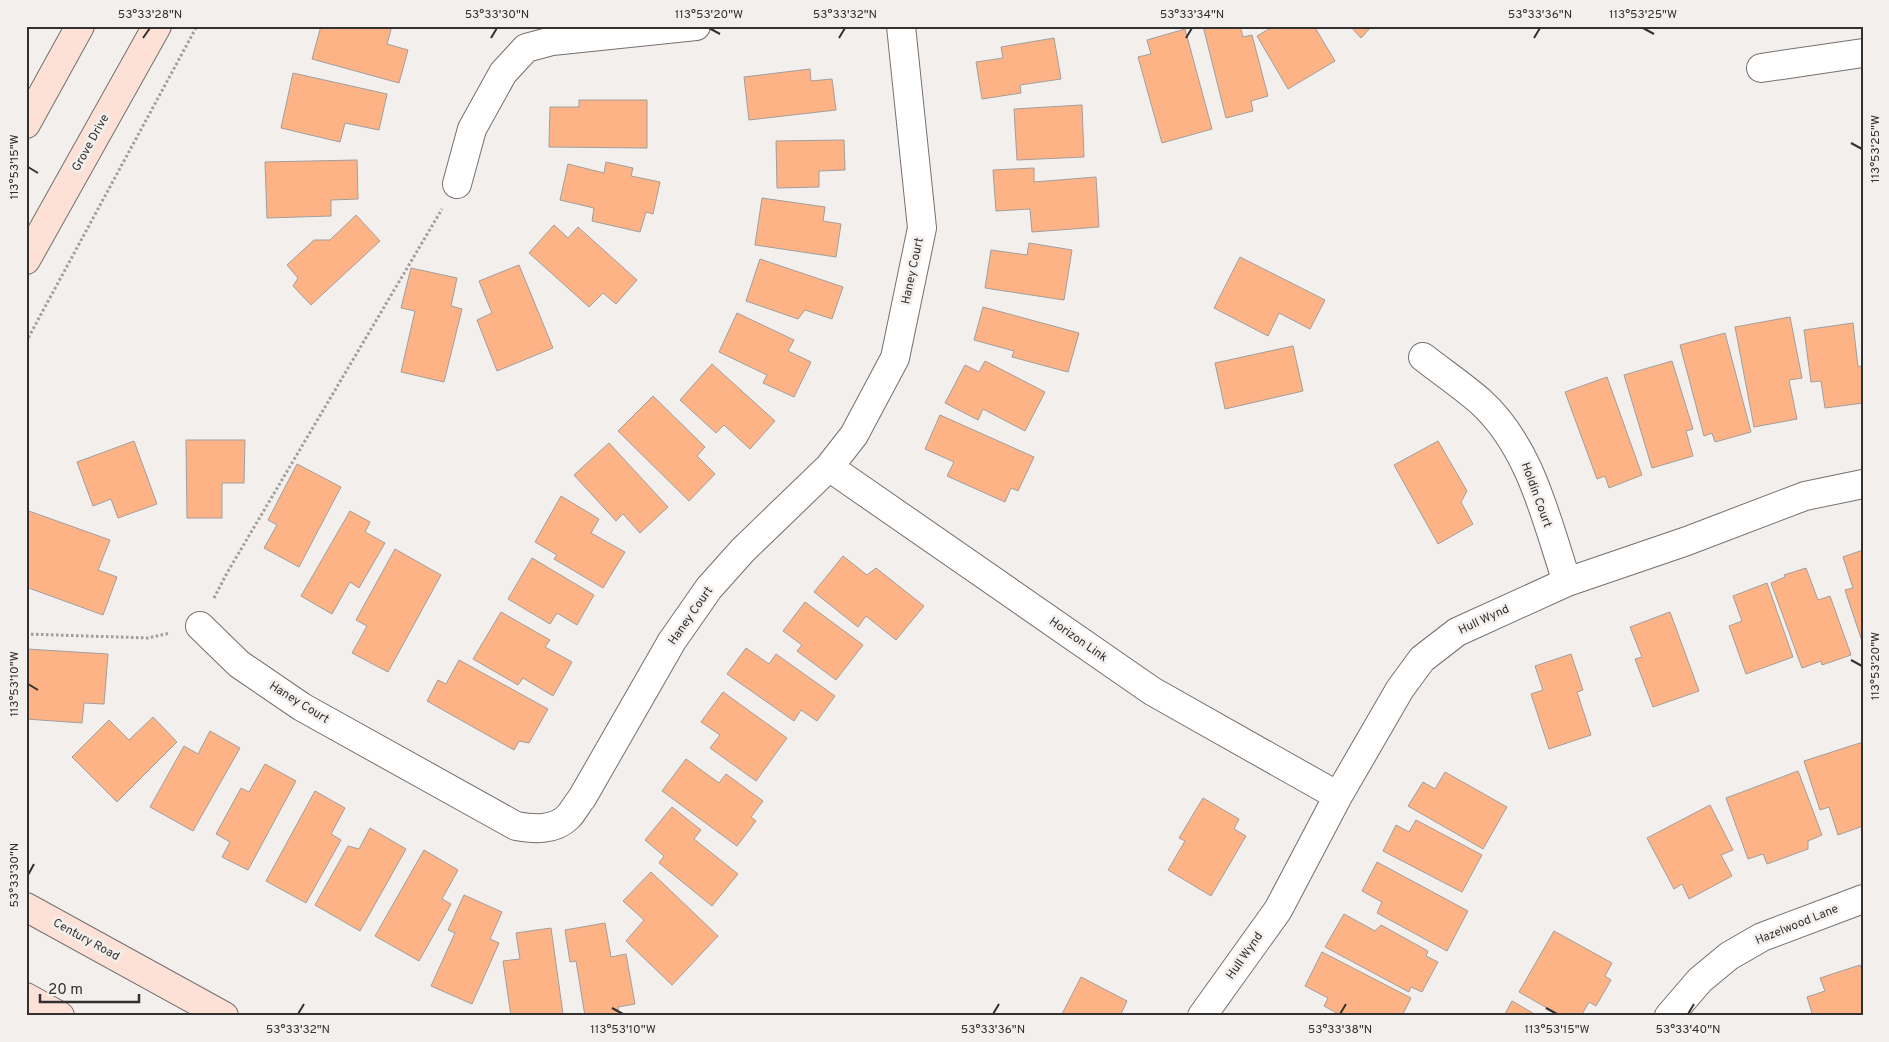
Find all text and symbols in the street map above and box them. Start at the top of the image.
text: 53°33'28"N [118,7,182,23]
text: 53°33'30"N [465,7,529,23]
text: 113°53'20"W [675,7,743,23]
text: 53°33'32"N [813,7,877,23]
text: 53°33'34"N [1160,7,1224,23]
text: 53°33'36"N [1508,7,1572,23]
text: 113°53'25"W [1609,7,1677,23]
street label: Grove Drive [69,112,113,174]
text: 113°53'25"W [1868,115,1884,183]
text: 113°53'15"W [7,134,23,200]
street label: Haney Court [898,236,928,306]
street label: Holdin Court [1517,460,1555,530]
street label: Haney Court [665,584,717,648]
street label: Hull Wynd [1456,601,1512,639]
street label: Horizon Link [1046,614,1110,666]
text: 113°53'20"W [1868,632,1884,700]
text: 113°53'10"W [7,651,23,717]
street label: Haney Court [266,678,332,728]
text: 53°33'30"N [7,843,23,907]
street label: Hazelwood Lane [1753,901,1841,949]
street label: Century Road [50,915,122,965]
street label: Hull Wynd [1223,929,1267,983]
scale bar [40,972,139,1004]
text: 20 m [48,981,83,1000]
text: 53°33'32"N [266,1022,330,1038]
text: 113°53'10"W [590,1022,656,1038]
text: 53°33'36"N [961,1022,1025,1038]
text: 53°33'38"N [1308,1022,1372,1038]
text: 113°53'15"W [1524,1022,1590,1038]
text: 53°33'40"N [1655,1022,1721,1038]

